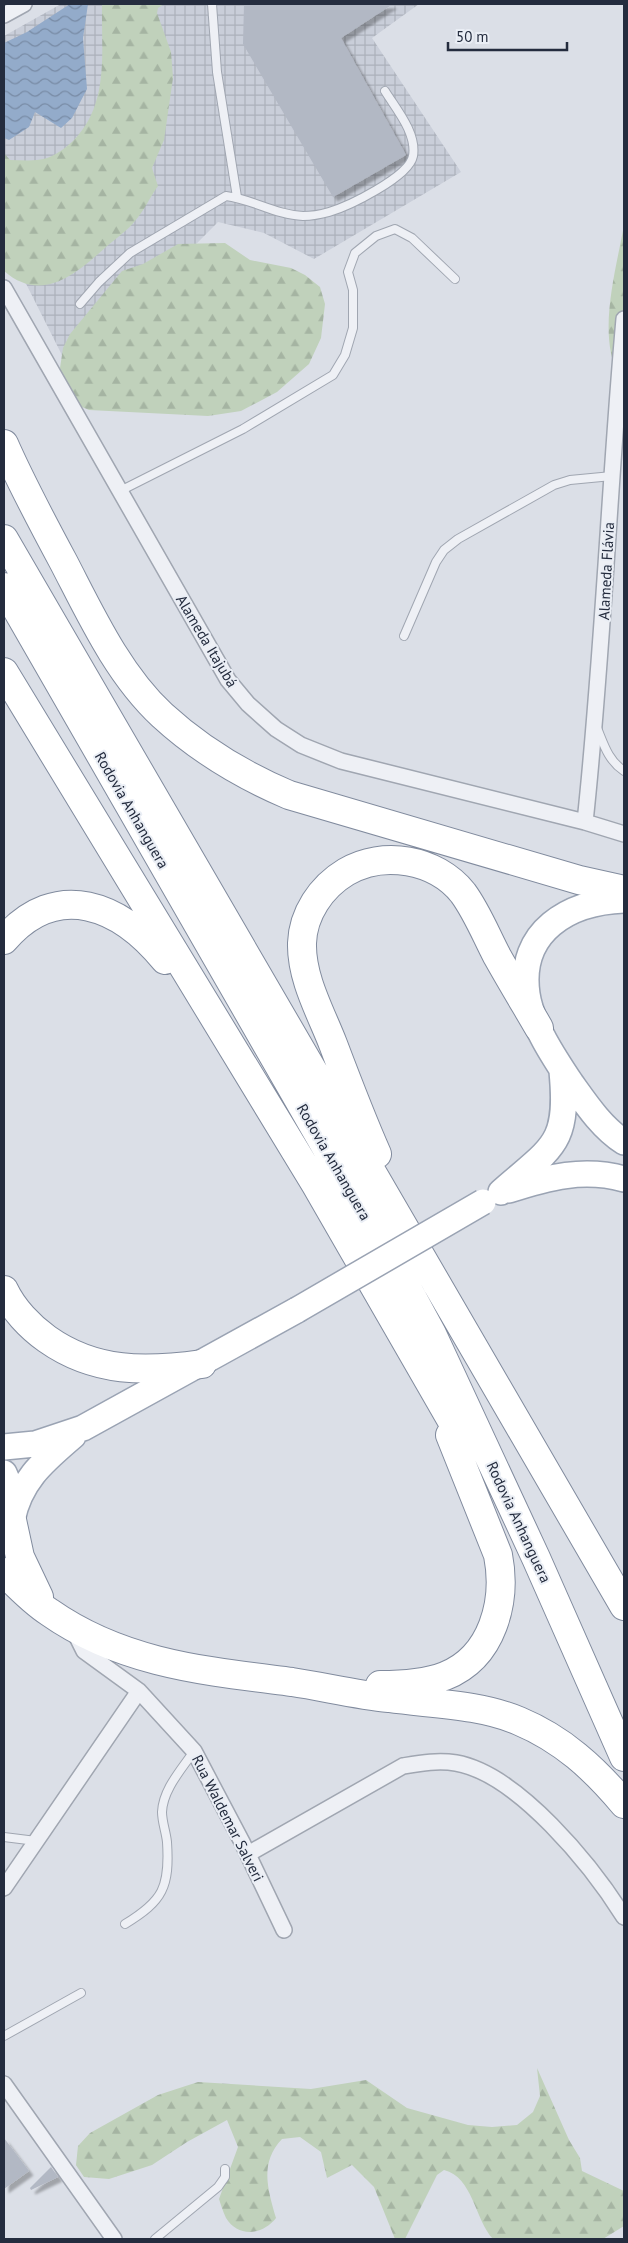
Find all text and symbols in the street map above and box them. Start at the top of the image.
scale bar [448,20,567,52]
text: 50 m [456,27,489,46]
street label: Alameda Flávia [594,521,618,621]
street label: Alameda Itajubá [172,591,242,691]
street label: Rodovia Anhanguera [91,748,173,872]
street label: Rodovia Anhanguera [293,1100,375,1224]
street label: Rodovia Anhanguera [483,1458,555,1586]
street label: Rua Waldemar Salveri [188,1751,268,1885]

